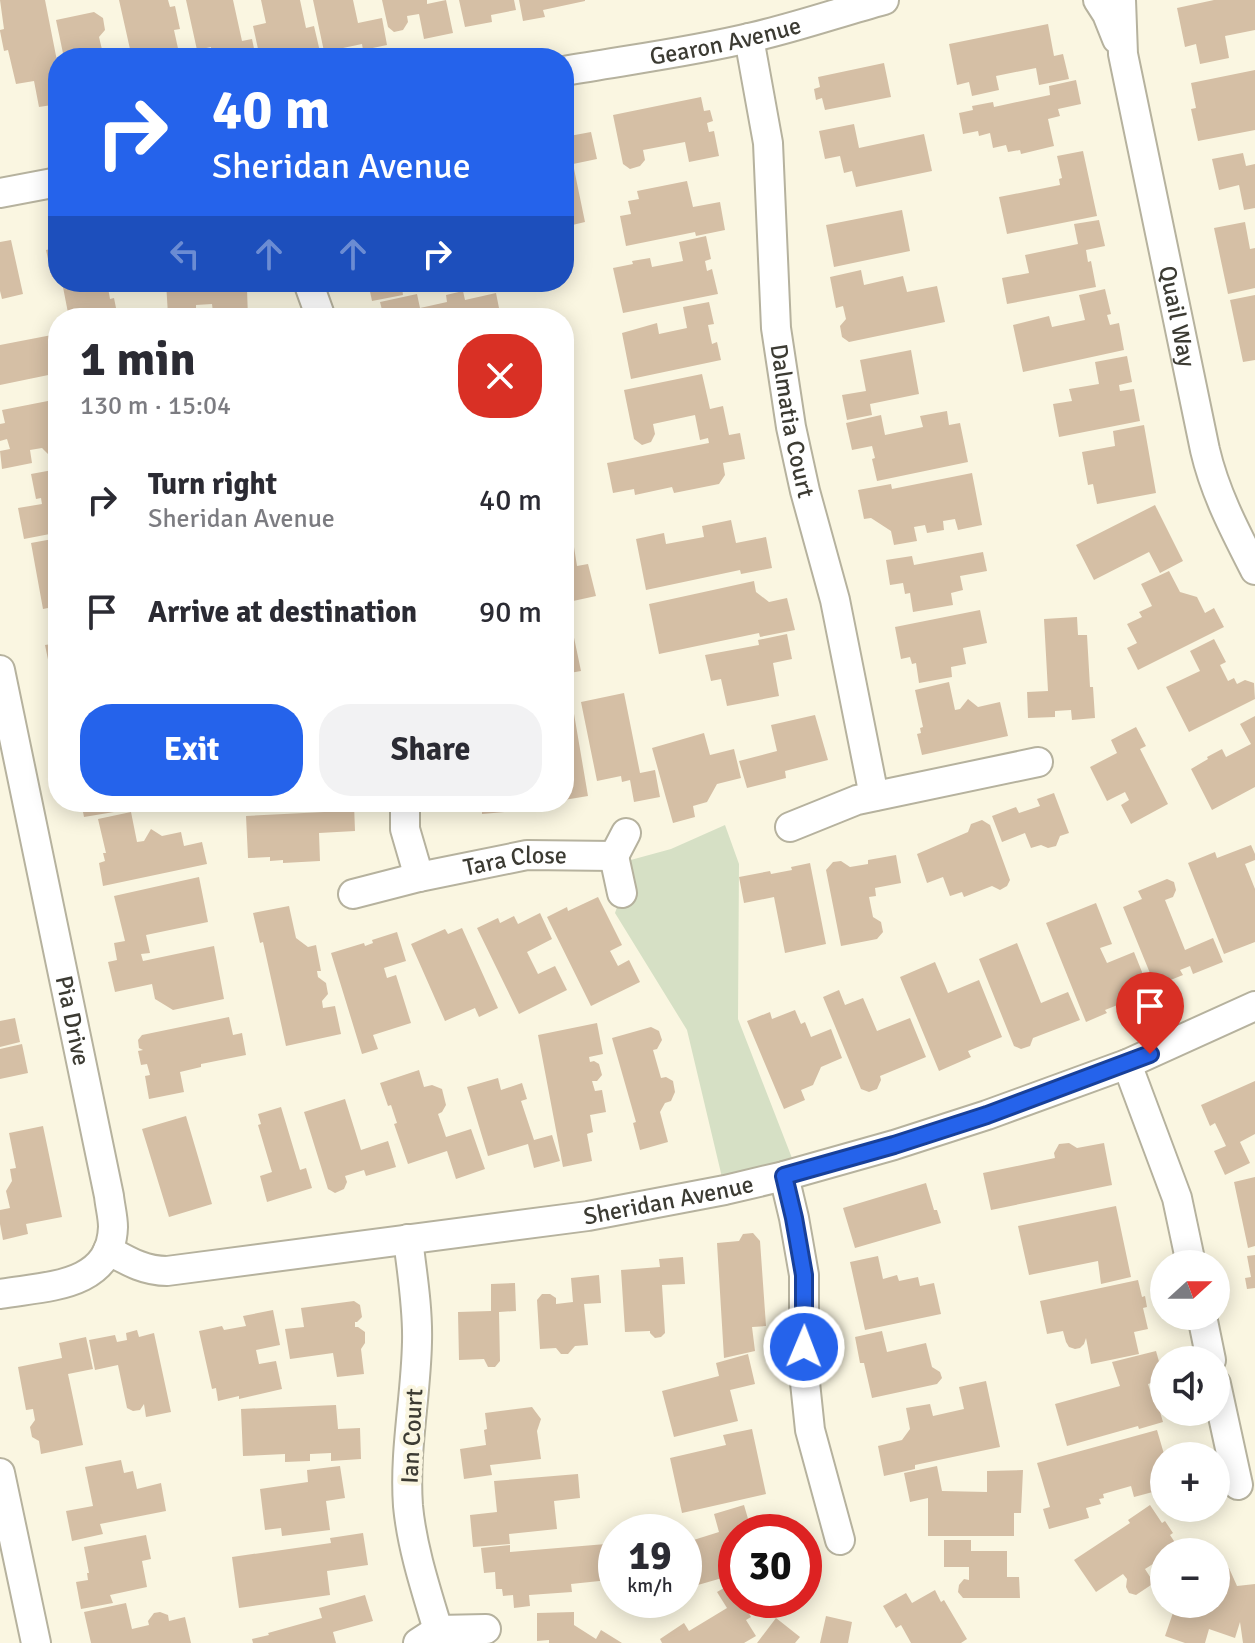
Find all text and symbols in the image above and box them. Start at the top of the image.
street label: Gearon Avenue [647,10,804,72]
text: 40 m [212,75,330,144]
icon: right [80,80,184,184]
text: Sheridan Avenue [212,144,471,189]
icon: left [163,232,207,276]
icon: ahead [247,232,291,276]
icon: ahead [331,232,375,276]
icon: right [415,232,459,276]
street label: Quail Way [1152,263,1202,370]
text: 1 min [80,330,196,389]
button: close [458,334,542,418]
street label: Dalmatia Court [764,342,821,501]
text: 130 m · 15:04 [80,390,231,422]
text: Turn right [148,466,277,503]
icon: right [80,478,124,522]
text: 40 m [479,482,542,519]
text: Sheridan Avenue [148,503,335,535]
icon: arrive [80,590,124,634]
text: Arrive at destination [148,594,417,631]
text: 90 m [479,594,542,631]
button: Exit [80,704,303,796]
button: Share [319,704,542,796]
street label: Tara Close [461,840,567,883]
pin [1116,972,1184,1054]
street label: Pia Drive [49,973,97,1068]
icon: arrive [1128,984,1172,1028]
street label: Sheridan Avenue [581,1169,757,1232]
north arrow [1150,1250,1230,1330]
map controls [1150,1250,1230,1618]
position arrow [762,1305,846,1389]
button: sound [1150,1346,1230,1426]
street label: Ian Court [395,1388,429,1484]
button: + [1150,1442,1230,1522]
speed limit sign: 30 [718,1514,822,1618]
text: 19 [628,1531,672,1581]
button: − [1150,1538,1230,1618]
text: km/h [627,1573,673,1598]

